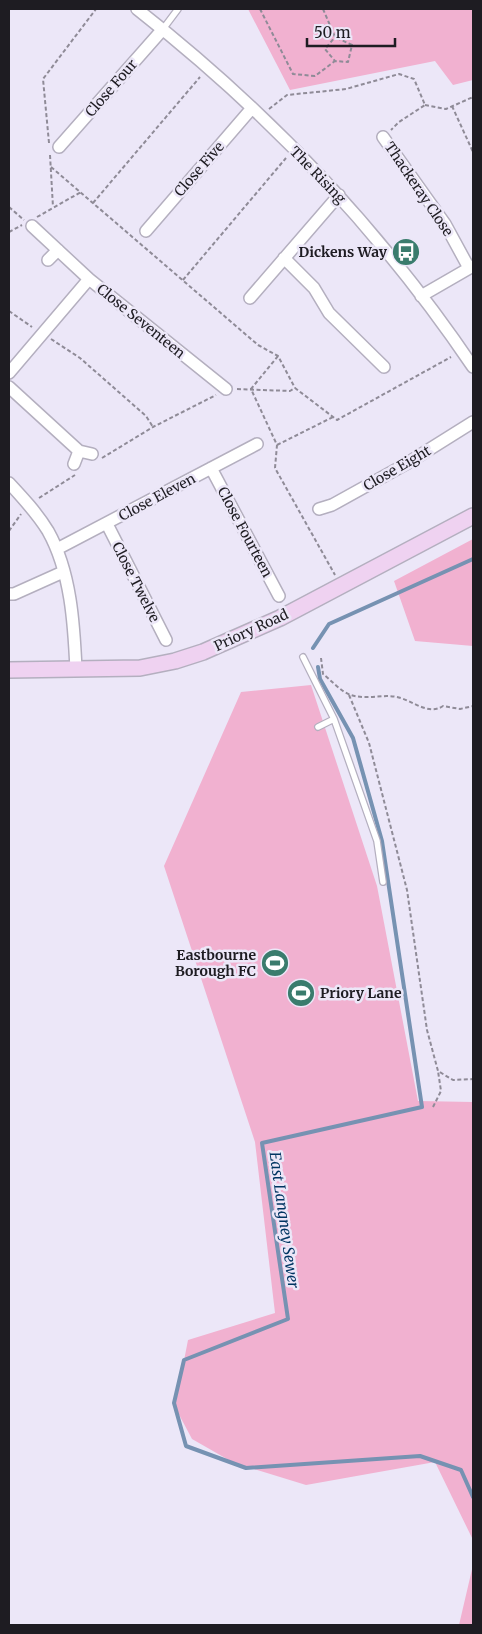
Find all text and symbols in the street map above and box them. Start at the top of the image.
scale bar [307,15,394,47]
text: 50 m [314,23,351,42]
street label: Close Four [81,56,141,120]
street label: Close Five [170,138,228,200]
street label: Thackeray Close [381,138,457,240]
street label: The Rising [286,143,350,208]
bus stop icon: Dickens Way [391,237,421,267]
place label: Dickens Way [299,243,388,261]
street label: Close Seventeen [93,280,189,362]
street label: Close Eight [360,441,435,495]
street label: Close Eleven [116,469,198,525]
street label: Close Fourteen [214,484,276,580]
street label: Close Twelve [108,539,164,625]
street label: Priory Road [211,605,291,655]
place label: Eastbourne Borough FC [175,946,256,980]
sports icon: Eastbourne Borough FC [260,948,290,978]
sports icon: Priory Lane [286,978,316,1008]
place label: Priory Lane [320,984,402,1002]
water label: East Langney Sewer [266,1150,304,1290]

